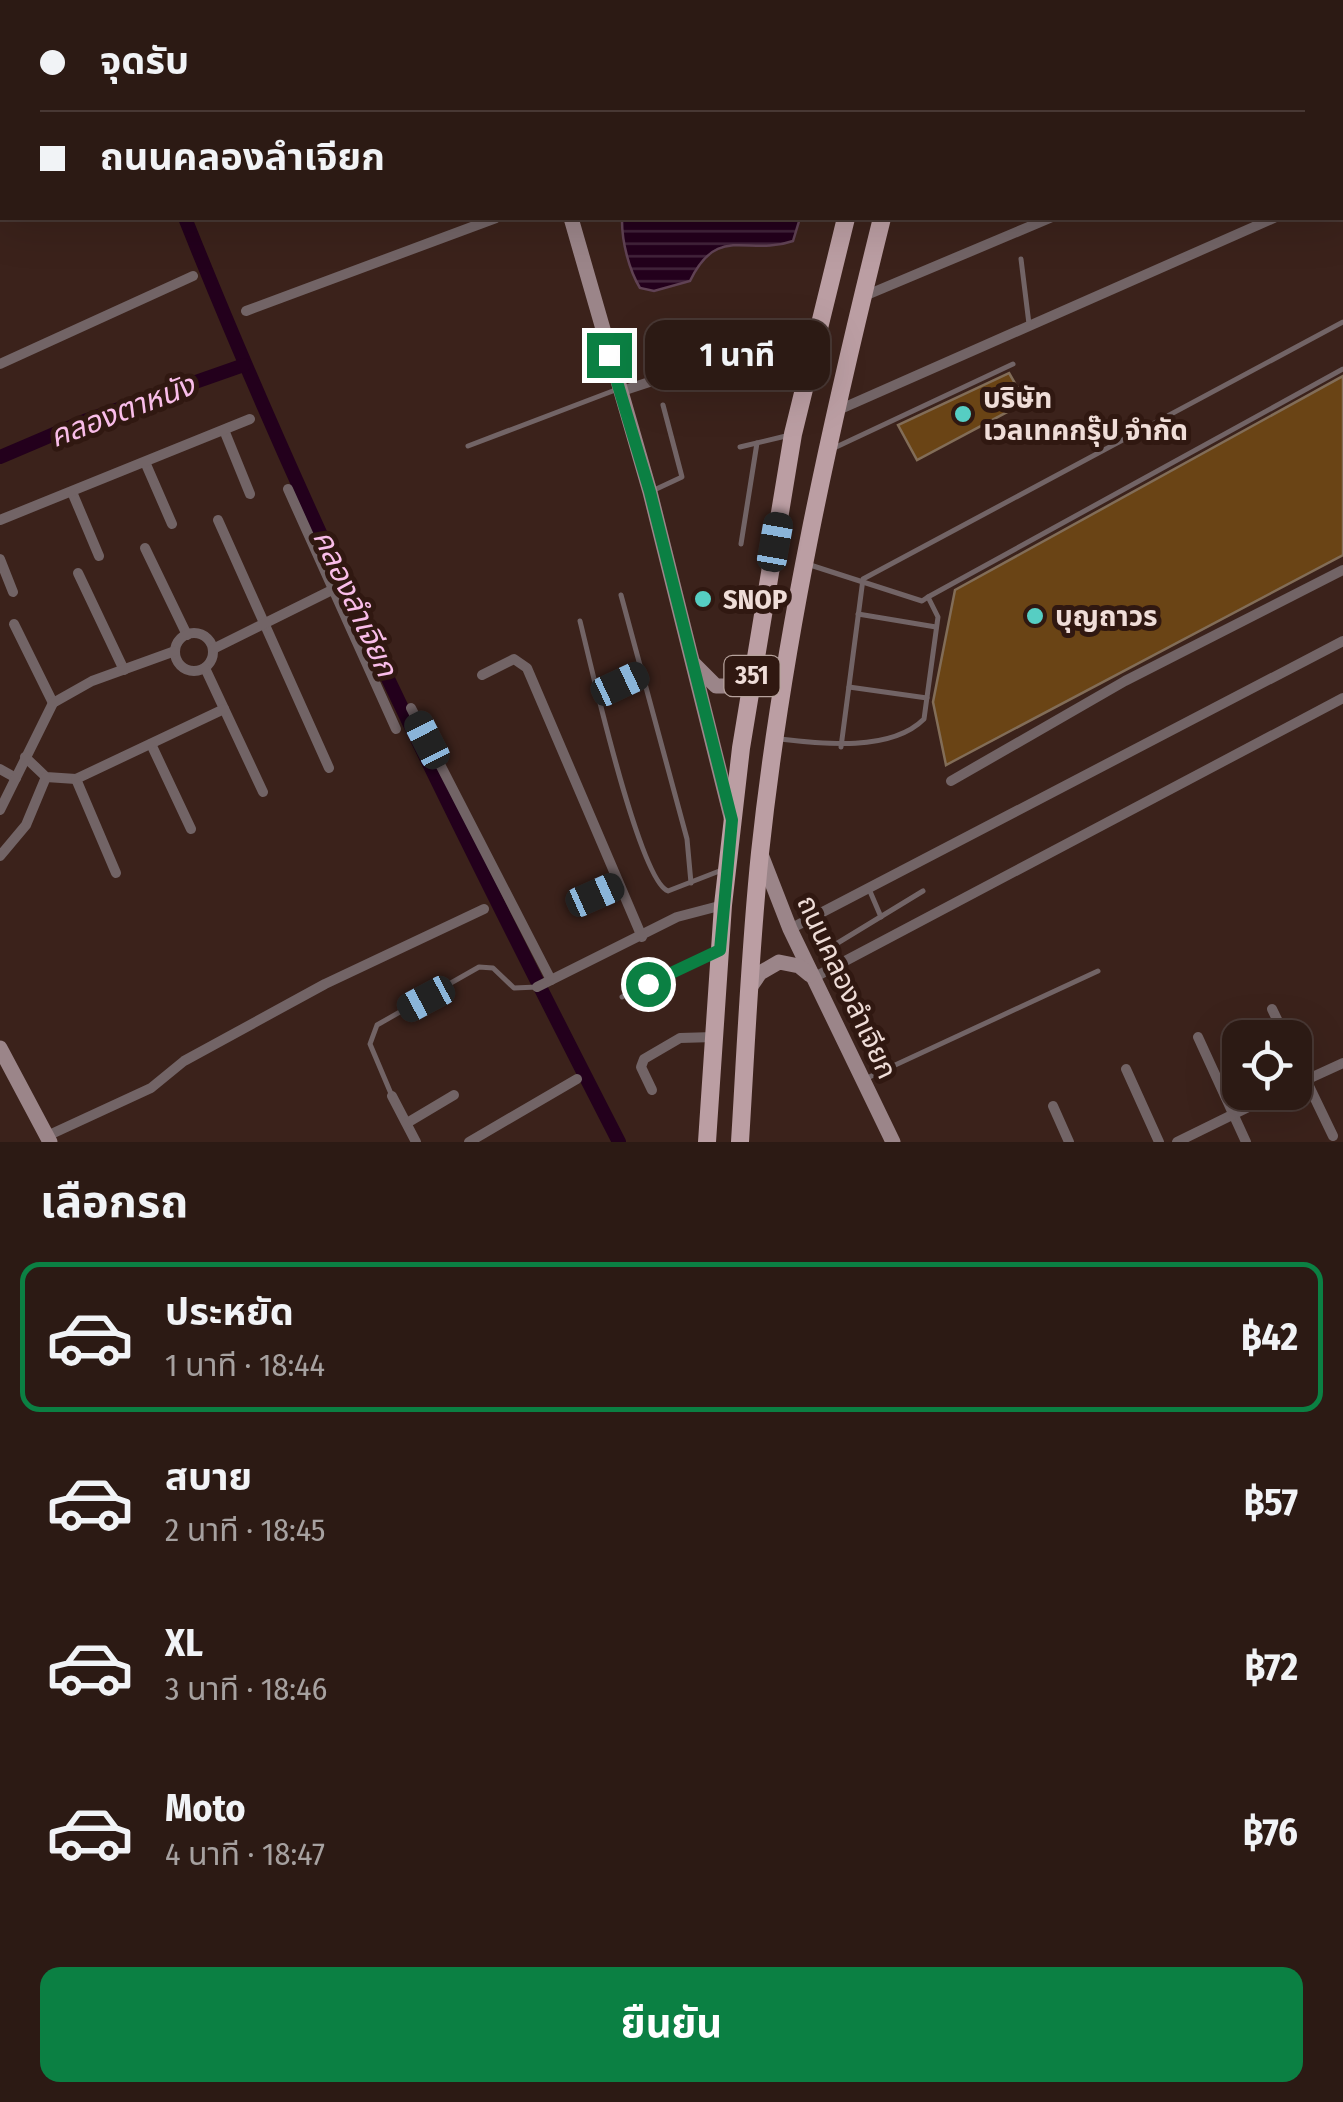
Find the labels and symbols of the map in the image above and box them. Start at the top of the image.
callout: 1 นาที [644,320,829,390]
route end [587,333,632,378]
water label: คลองตาหนัง [44,366,201,455]
place label: บริษัท เวลเทคกรุ๊ป จำกัด [983,382,1188,447]
marker: บริษัท เวลเทคกรุ๊ป จำกัด [952,403,974,425]
car [755,510,795,574]
water label: คลองลำเจียก [305,524,405,683]
place label: SNOP [723,583,787,616]
marker: SNOP [692,588,714,610]
place label: บุญถาวร [1055,600,1158,633]
marker: บุญถาวร [1024,605,1046,627]
road number: 351 [724,656,780,696]
car [586,658,654,710]
car [400,706,454,774]
car [561,869,629,921]
street label: ถนนคลองลำเจียก [790,890,904,1084]
route start [626,962,671,1007]
car [392,972,460,1026]

